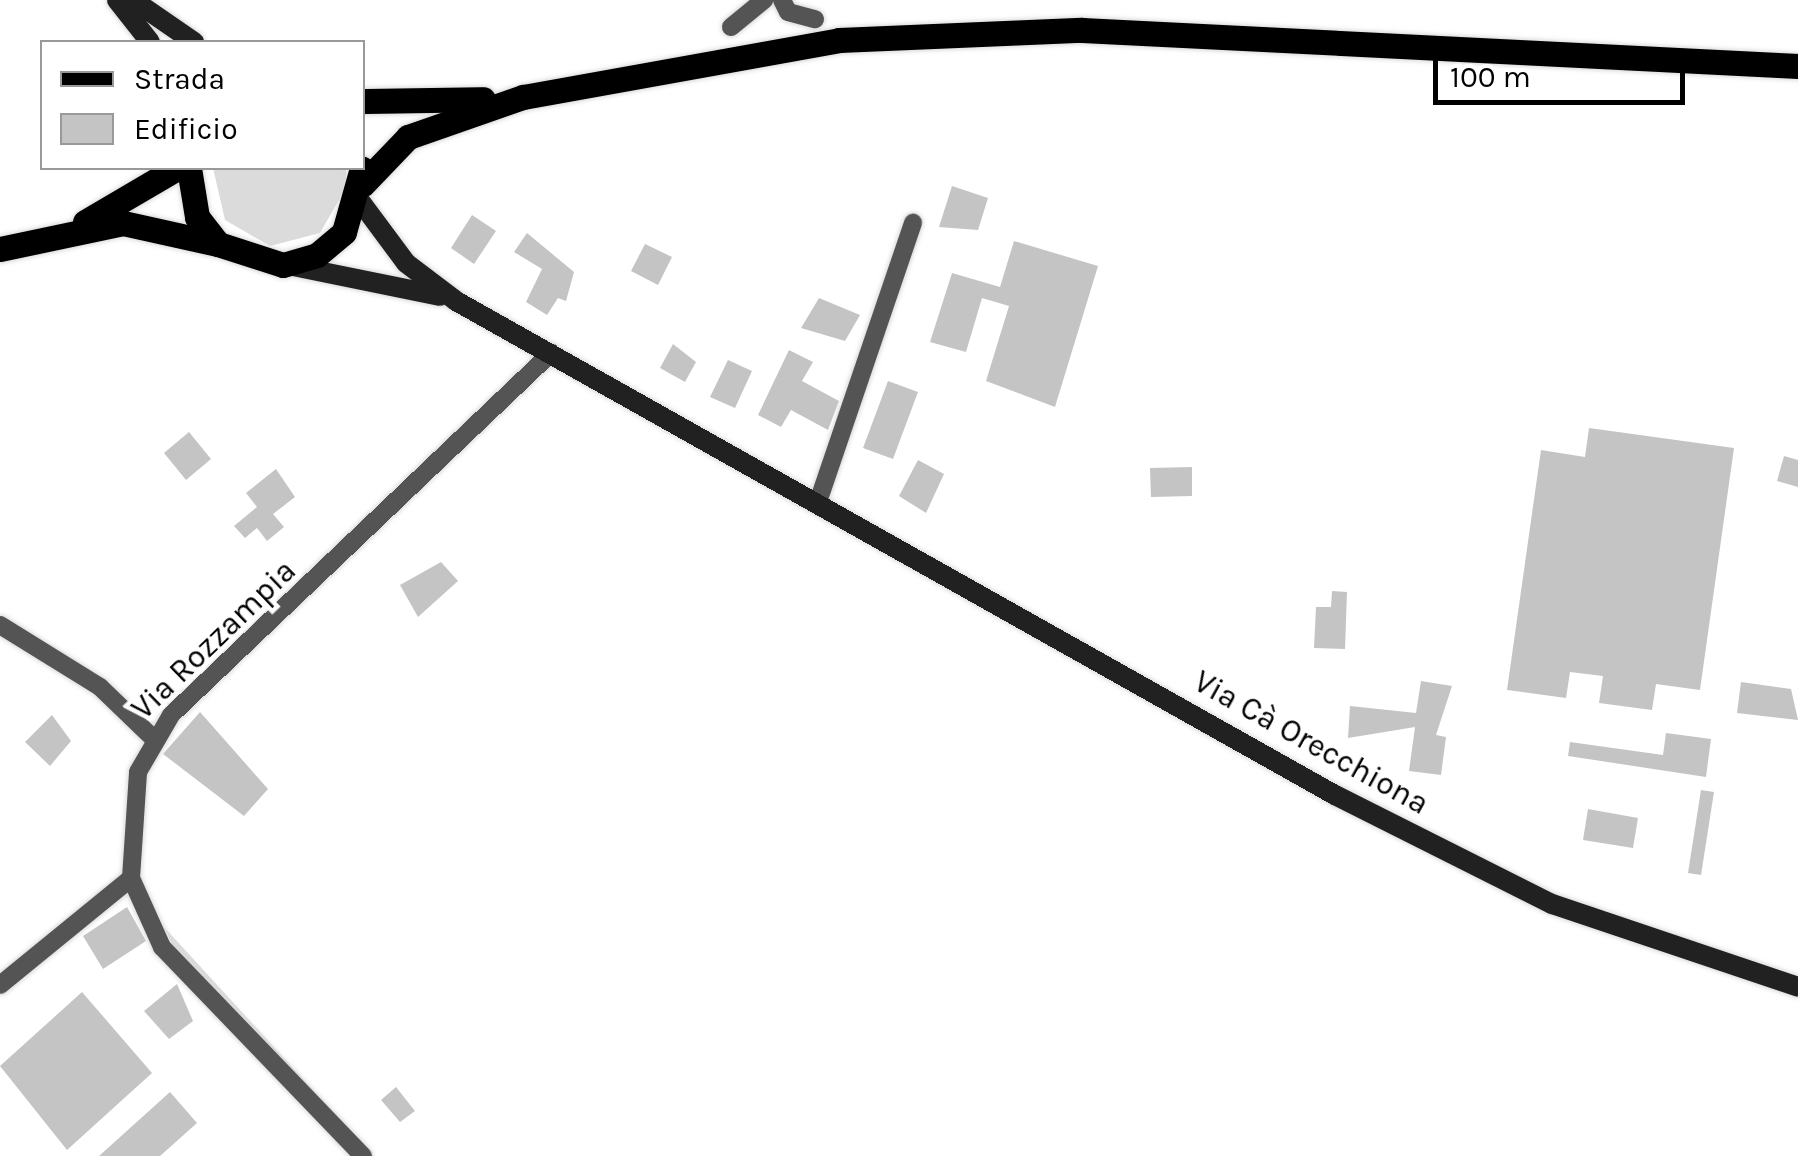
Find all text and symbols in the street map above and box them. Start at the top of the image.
legend [40,40,365,170]
scale bar [1438,40,1690,102]
text: 100 m [1450,59,1531,95]
text: Strada [134,61,225,97]
text: Edificio [134,111,238,147]
street label: Via Rozzampia [124,552,304,728]
street label: Via Cà Orecchiona [1187,663,1435,823]

